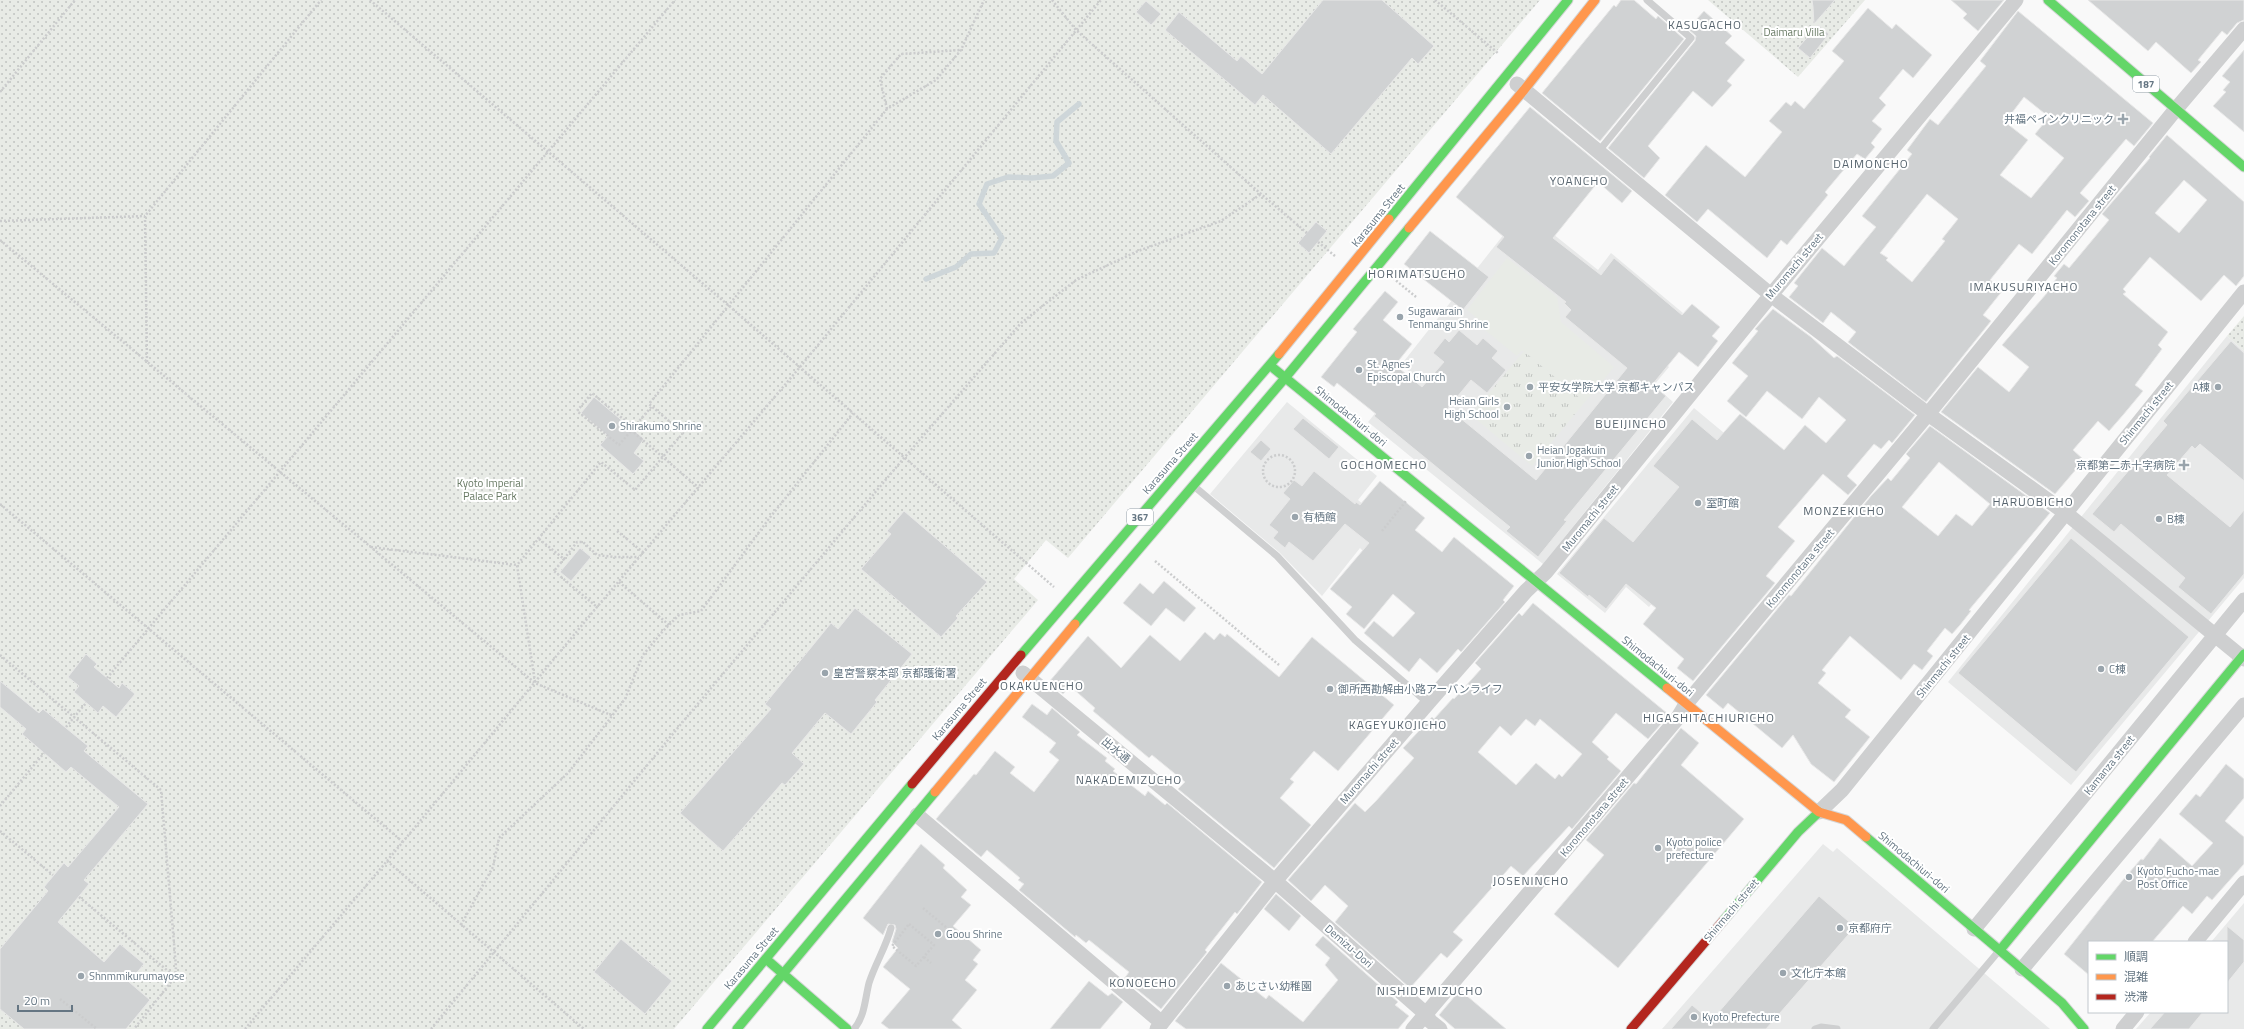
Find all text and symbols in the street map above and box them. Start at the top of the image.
district label: KASUGACHO [1668,15,1742,34]
park label: Daimaru Villa [1763,24,1825,40]
road number: 187 [2133,76,2159,92]
place label: 井福ペインクリニック [2004,111,2114,127]
marker: 井福ペインクリニック [2117,113,2129,125]
district label: DAIMONCHO [1833,154,1909,173]
district label: YOANCHO [1550,171,1608,190]
street label: Karasuma Street [1347,180,1409,250]
street label: Koromonotana street [2045,181,2119,268]
street label: Muromachi street [1761,229,1827,303]
district label: HORIMATSUCHO [1368,264,1466,283]
district label: IMAKUSURIYACHO [1970,277,2078,296]
place label: Sugawarain Tenmangu Shrine [1408,303,1489,332]
marker: Sugawarain Tenmangu Shrine [1395,312,1405,322]
place label: St. Agnes' Episcopal Church [1367,356,1445,385]
marker: St. Agnes' Episcopal Church [1354,365,1364,375]
street label: Shinmachi street [2115,378,2177,448]
place label: 平安女学院大学 京都キャンパス [1538,379,1694,395]
place label: A棟 [2192,379,2210,395]
street label: Shimodachiuri-dori [1312,382,1390,450]
marker: 平安女学院大学 京都キャンパス [1525,382,1535,392]
marker: A棟 [2213,382,2223,392]
place label: Heian Girls High School [1444,393,1499,422]
marker: Heian Girls High School [1502,402,1512,412]
district label: BUEIJINCHO [1595,414,1667,433]
place label: Shirakumo Shrine [620,418,702,434]
marker: Shirakumo Shrine [607,421,617,431]
street label: Karasuma Street [1139,428,1202,498]
place label: Heian Jogakuin Junior High School [1537,442,1621,471]
marker: Heian Jogakuin Junior High School [1524,451,1534,461]
district label: GOCHOMECHO [1340,455,1428,474]
place label: 京都第二赤十字病院 [2076,457,2175,473]
marker: 京都第二赤十字病院 [2178,459,2190,471]
park label: Kyoto Imperial Palace Park [457,475,523,504]
street label: Muromachi street [1558,481,1622,555]
district label: HARUOBICHO [1992,492,2074,511]
place label: 室町館 [1706,495,1739,511]
marker: 室町館 [1693,498,1703,508]
district label: MONZEKICHO [1803,501,1885,520]
road number: 367 [1127,509,1153,525]
place label: 有栖館 [1303,509,1336,525]
place label: B棟 [2167,511,2185,527]
marker: 有栖館 [1290,512,1300,522]
marker: B棟 [2154,514,2164,524]
street label: Koromonotana street [1762,525,1838,611]
street label: Shinmachi street [1912,631,1974,701]
street label: Shimodachiuri-dori [1619,632,1697,700]
place label: C棟 [2109,661,2126,677]
marker: C棟 [2096,664,2106,674]
place label: 皇宮警察本部 京都護衛署 [833,665,956,681]
marker: 皇宮警察本部 京都護衛署 [820,668,830,678]
street label: Karasuma Street [928,674,990,744]
district label: OKAKUENCHO [1000,676,1084,695]
place label: 御所西勘解由小路アーバンライフ [1337,681,1503,697]
marker: 御所西勘解由小路アーバンライフ [1325,684,1335,694]
district label: HIGASHITACHIURICHO [1643,708,1775,727]
district label: KAGEYUKOJICHO [1349,715,1447,734]
street label: Kamanza street [2080,732,2138,798]
street label: 出水通 [1098,733,1134,767]
street label: Muromachi street [1336,735,1402,807]
district label: NAKADEMIZUCHO [1076,770,1182,789]
street label: Koromonotana street [1556,774,1632,860]
street label: Shimodachiuri-dori [1875,827,1953,897]
place label: Kyoto police prefecture [1666,834,1722,863]
marker: Kyoto police prefecture [1653,843,1663,853]
place label: Kyoto Fucho-mae Post Office [2137,863,2220,892]
district label: JOSENINCHO [1493,871,1569,890]
marker: Kyoto Fucho-mae Post Office [2124,872,2134,882]
street label: Shinmachi street [1700,875,1762,945]
place label: 京都府庁 [1848,920,1892,936]
street label: Demizu-Dori [1321,921,1377,971]
street label: Karasuma Street [720,923,782,993]
marker: 京都府庁 [1835,923,1845,933]
place label: Goou Shrine [946,926,1003,942]
marker: Goou Shrine [933,929,943,939]
legend [2088,941,2228,1013]
text: 順調 [2124,947,2148,966]
place label: 文化庁本館 [1791,965,1846,981]
text: 混雑 [2124,967,2148,986]
place label: Shnmmikurumayose [89,968,185,984]
marker: 文化庁本館 [1778,968,1788,978]
marker: Shnmmikurumayose [76,971,86,981]
district label: KONOECHO [1109,973,1177,992]
place label: あじさい幼稚園 [1235,978,1312,994]
marker: あじさい幼稚園 [1222,981,1232,991]
district label: NISHIDEMIZUCHO [1377,981,1483,1000]
scale bar [18,987,72,1013]
text: 渋滞 [2124,987,2148,1006]
text: 20 m [24,991,50,1010]
place label: Kyoto Prefecture [1702,1009,1780,1025]
marker: Kyoto Prefecture [1689,1012,1699,1022]

